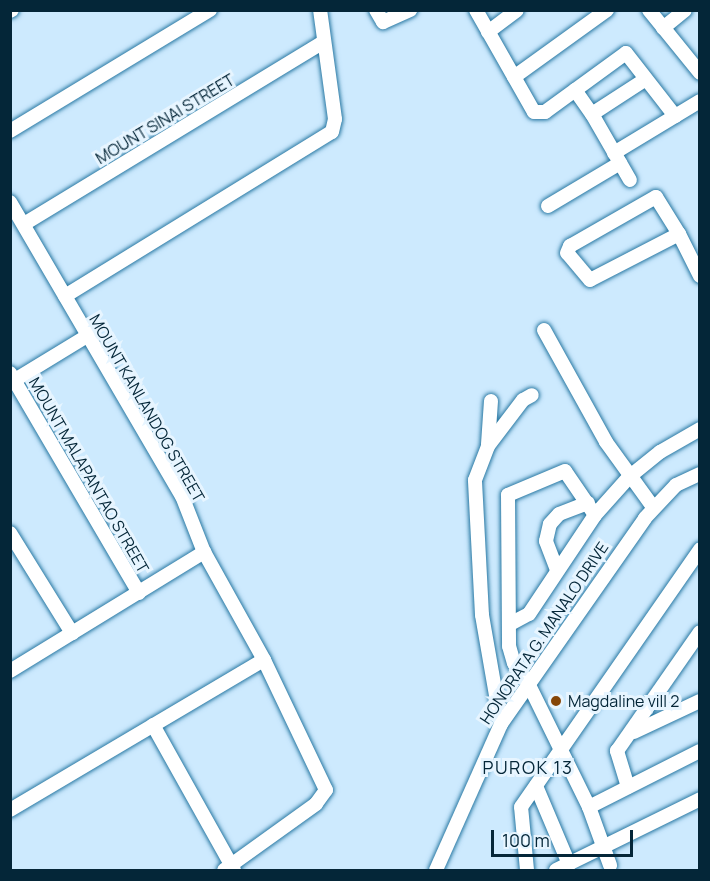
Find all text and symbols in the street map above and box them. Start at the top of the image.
street label: MOUNT SINAI STREET [92,70,238,168]
street label: MOUNT KANLANDOG STREET [85,311,209,505]
street label: MOUNT MALAPANTAO STREET [25,374,153,576]
street label: HONORATA G. MANALO DRIVE [476,538,612,728]
place label: Magdaline vill 2 [568,691,679,711]
marker: Magdaline vill 2 [549,694,563,708]
district label: PUROK 13 [482,756,574,778]
scale bar [494,818,636,856]
text: 100 m [502,828,550,852]

